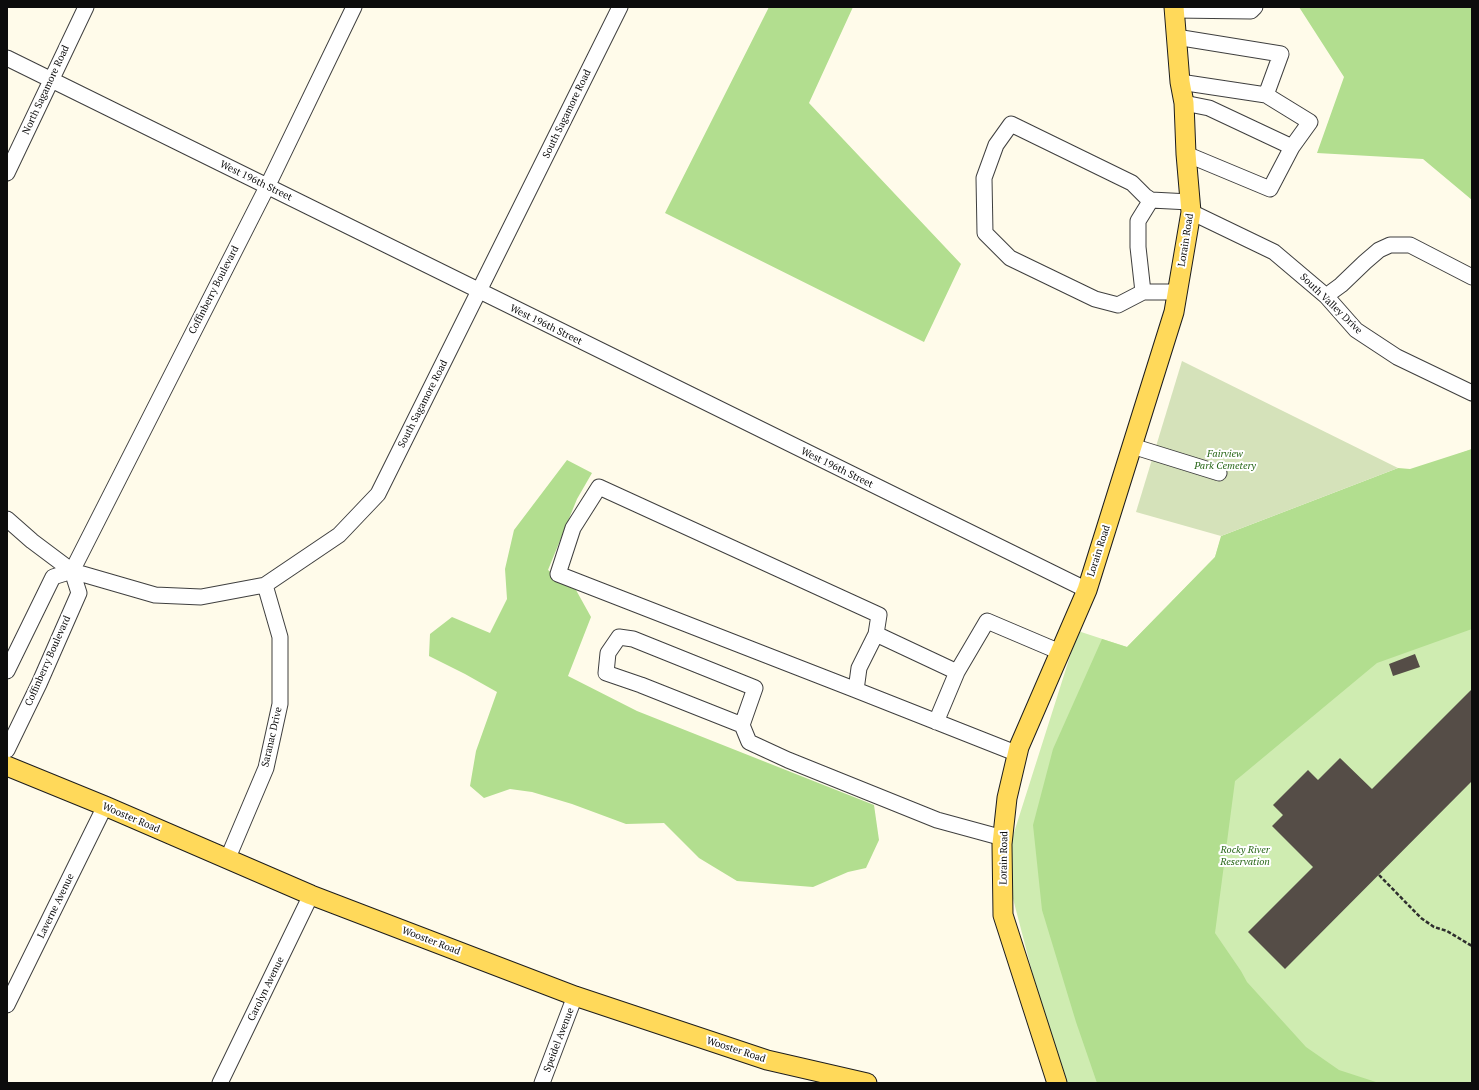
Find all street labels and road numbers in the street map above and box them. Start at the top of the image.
street label: North Sagamore Road [20,43,72,137]
street label: South Sagamore Road [540,68,594,160]
street label: West 196th Street [218,158,294,204]
street label: Lorain Road [1176,213,1196,267]
street label: Coffinberry Boulevard [186,244,242,336]
street label: South Valley Drive [1297,271,1365,337]
street label: West 196th Street [508,302,584,348]
street label: South Sagamore Road [396,358,450,450]
street label: West 196th Street [799,445,875,491]
street label: Lorain Road [1085,524,1113,578]
street label: Coffinberry Boulevard [23,614,73,708]
street label: Saranac Drive [259,706,285,768]
street label: Wooster Road [100,800,162,836]
street label: Lorain Road [998,831,1010,885]
street label: Laverne Avenue [35,872,77,940]
street label: Wooster Road [400,924,462,958]
street label: Carolyn Avenue [245,955,287,1023]
street label: Speidel Avenue [541,1006,577,1074]
street label: Wooster Road [705,1035,767,1065]

